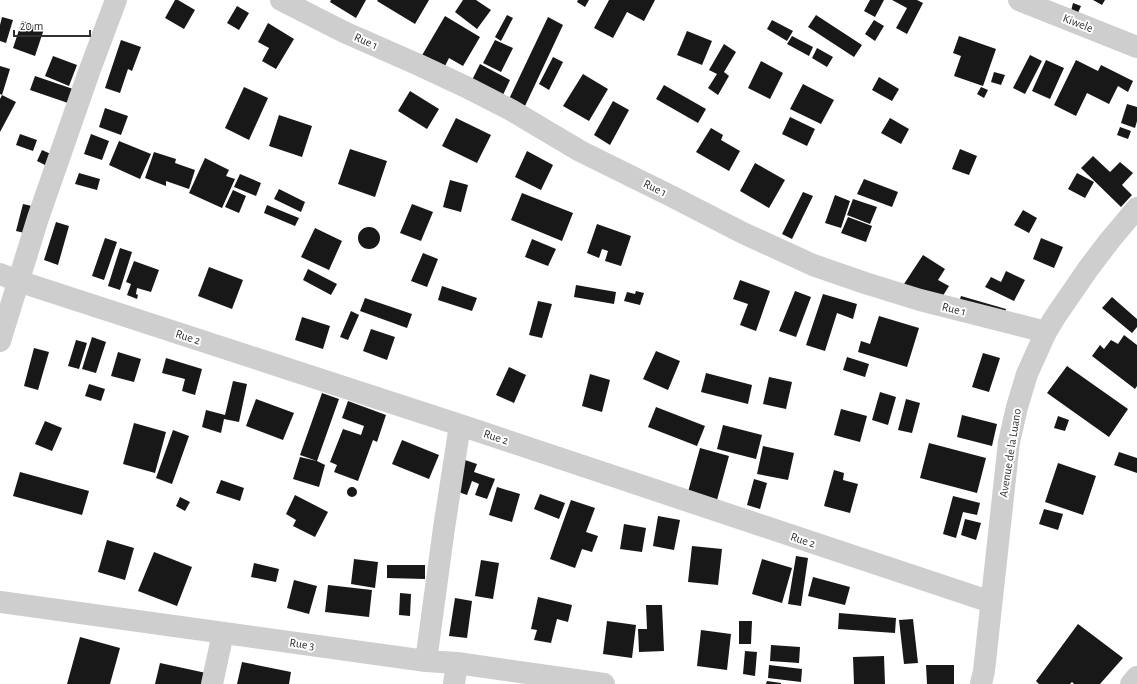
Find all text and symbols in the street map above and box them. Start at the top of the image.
scale bar [14,12,90,38]
street label: Kiwele [1061,12,1095,34]
text: 20 m [20,20,43,32]
street label: Rue 1 [353,31,379,51]
street label: Rue 1 [642,177,668,199]
street label: Rue 1 [941,300,967,318]
street label: Rue 2 [174,327,202,347]
street label: Avenue de la Luano [997,408,1023,498]
street label: Rue 2 [482,427,510,447]
street label: Rue 2 [789,530,817,550]
street label: Rue 3 [289,636,315,652]

